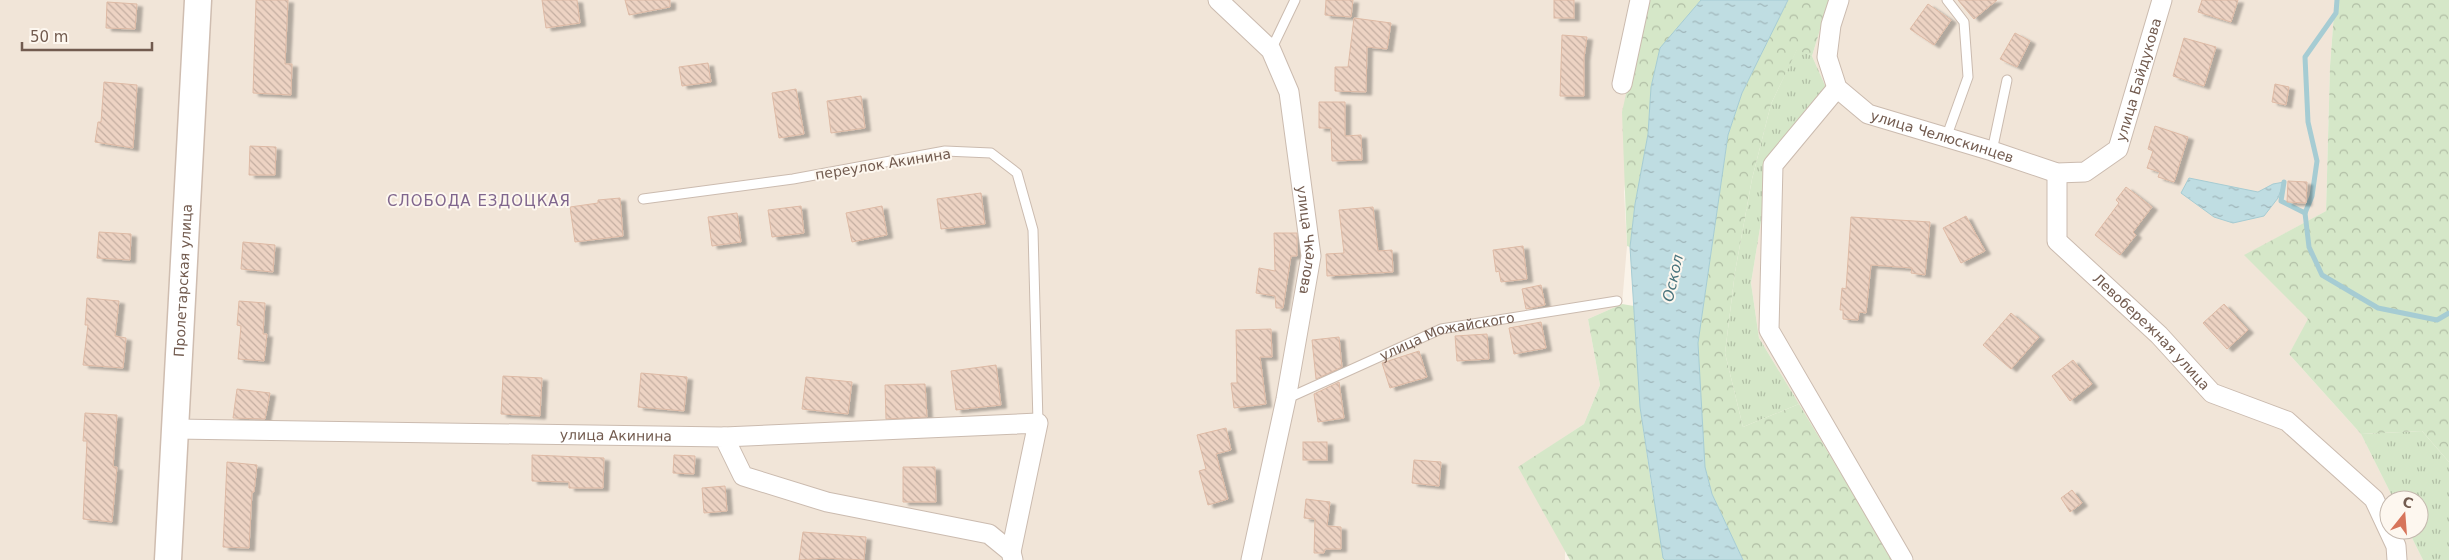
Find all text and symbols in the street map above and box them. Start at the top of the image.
street label: улица Байдукова [2113,16,2164,143]
scale bar [22,20,152,52]
text: 50 m [30,28,68,46]
street label: улица Челюскинцев [1869,107,2016,166]
street label: переулок Акинина [814,145,952,183]
street label: улица Чкалова [1294,185,1320,296]
district label: СЛОБОДА ЕЗДОЦКАЯ [387,192,571,210]
street label: Пролетарская улица [171,203,195,357]
water label: Оскол [1659,252,1687,303]
street label: Левобережная улица [2090,270,2213,393]
street label: улица Можайского [1377,309,1516,364]
street label: улица Акинина [560,427,672,444]
north arrow [2379,490,2429,540]
text: С [2401,493,2415,512]

